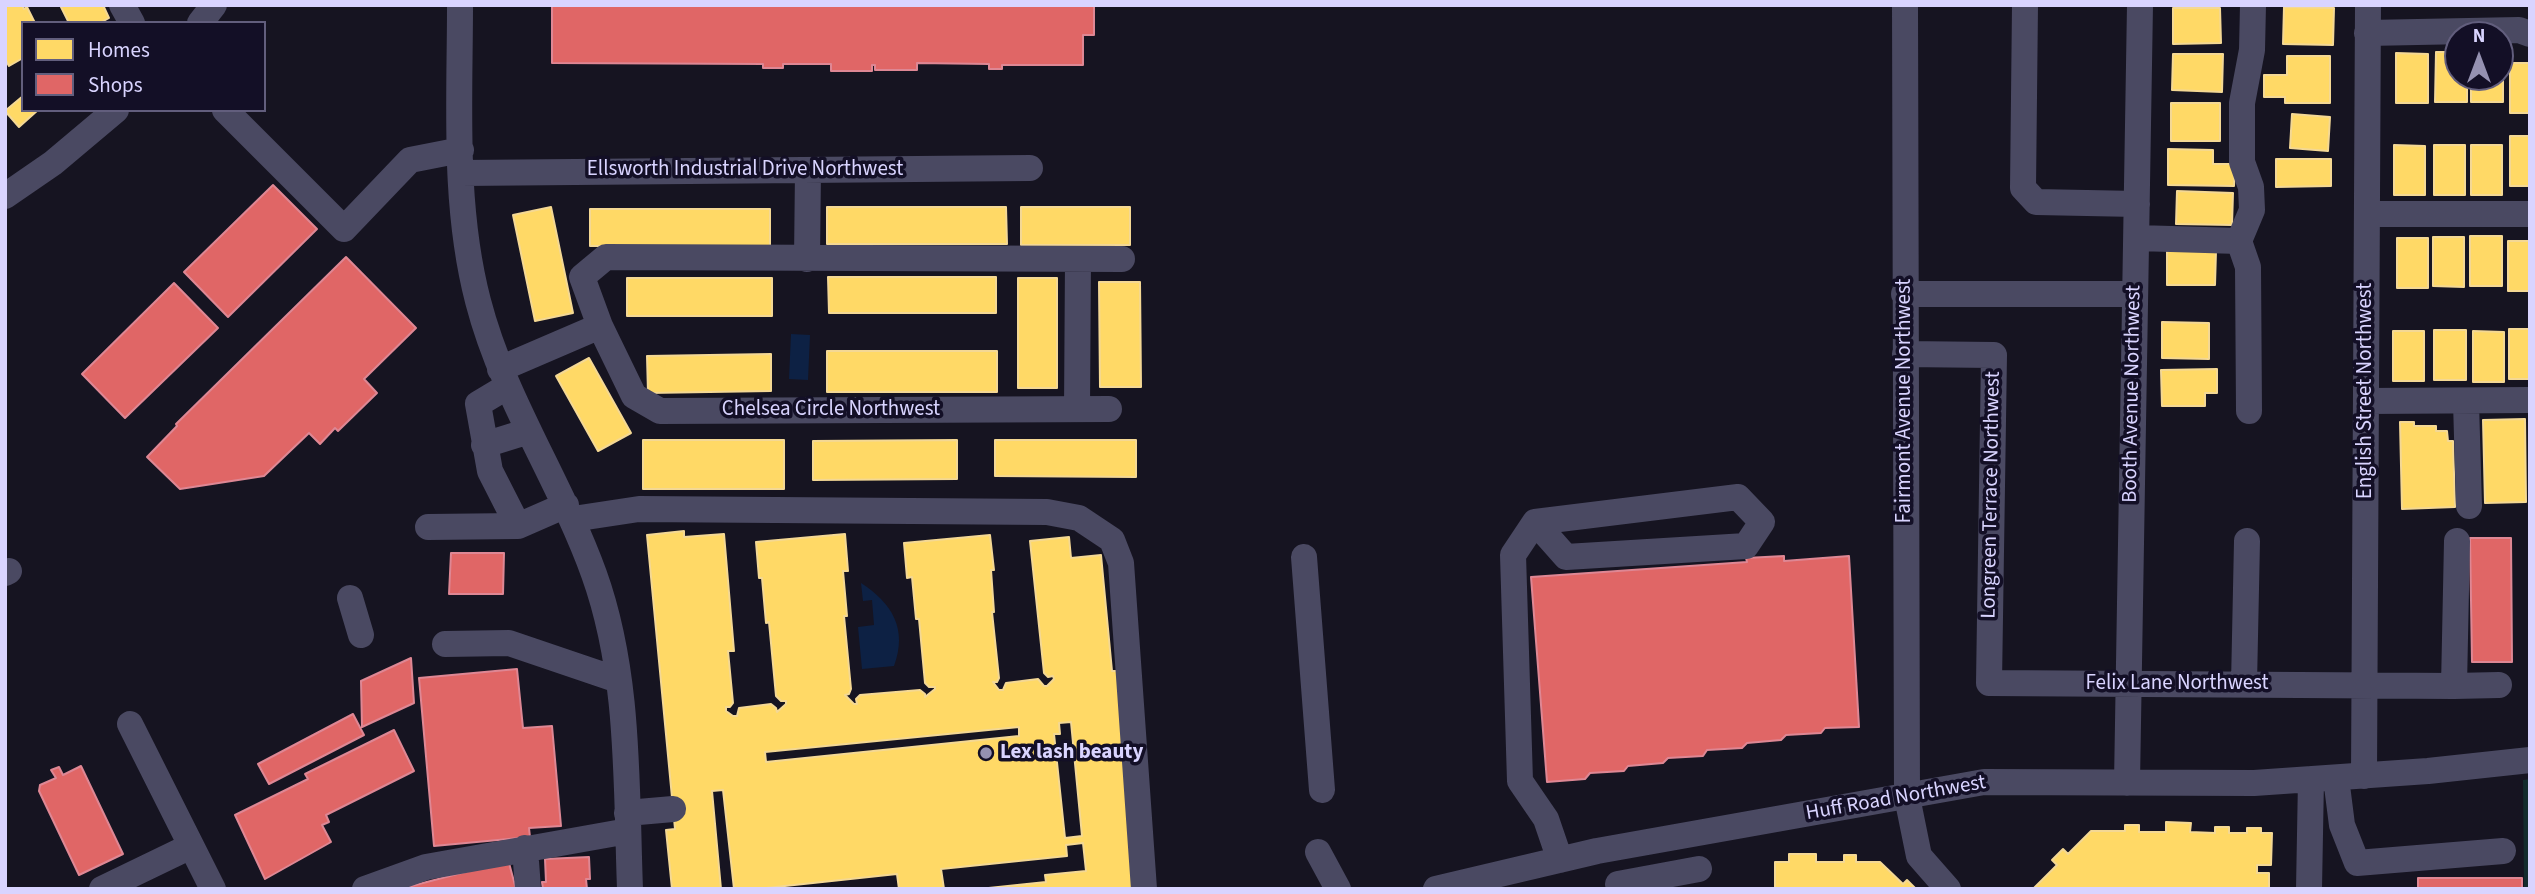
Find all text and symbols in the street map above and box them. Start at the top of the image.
legend [21,21,266,112]
north arrow [2444,21,2514,91]
text: N [2473,23,2485,50]
text: Homes [88,35,150,65]
text: Shops [88,70,142,100]
street label: Ellsworth Industrial Drive Northwest [587,157,903,183]
street label: Fairmont Avenue Northwest [1892,279,1918,523]
street label: English Street Northwest [2353,283,2379,499]
street label: Booth Avenue Northwest [2118,285,2148,503]
street label: Longreen Terrace Northwest [1977,371,2007,619]
street label: Chelsea Circle Northwest [722,397,940,423]
street label: Felix Lane Northwest [2085,671,2269,697]
place label: Lex lash beauty [1000,740,1143,766]
marker: Lex lash beauty [978,745,994,761]
street label: Huff Road Northwest [1804,771,1988,827]

